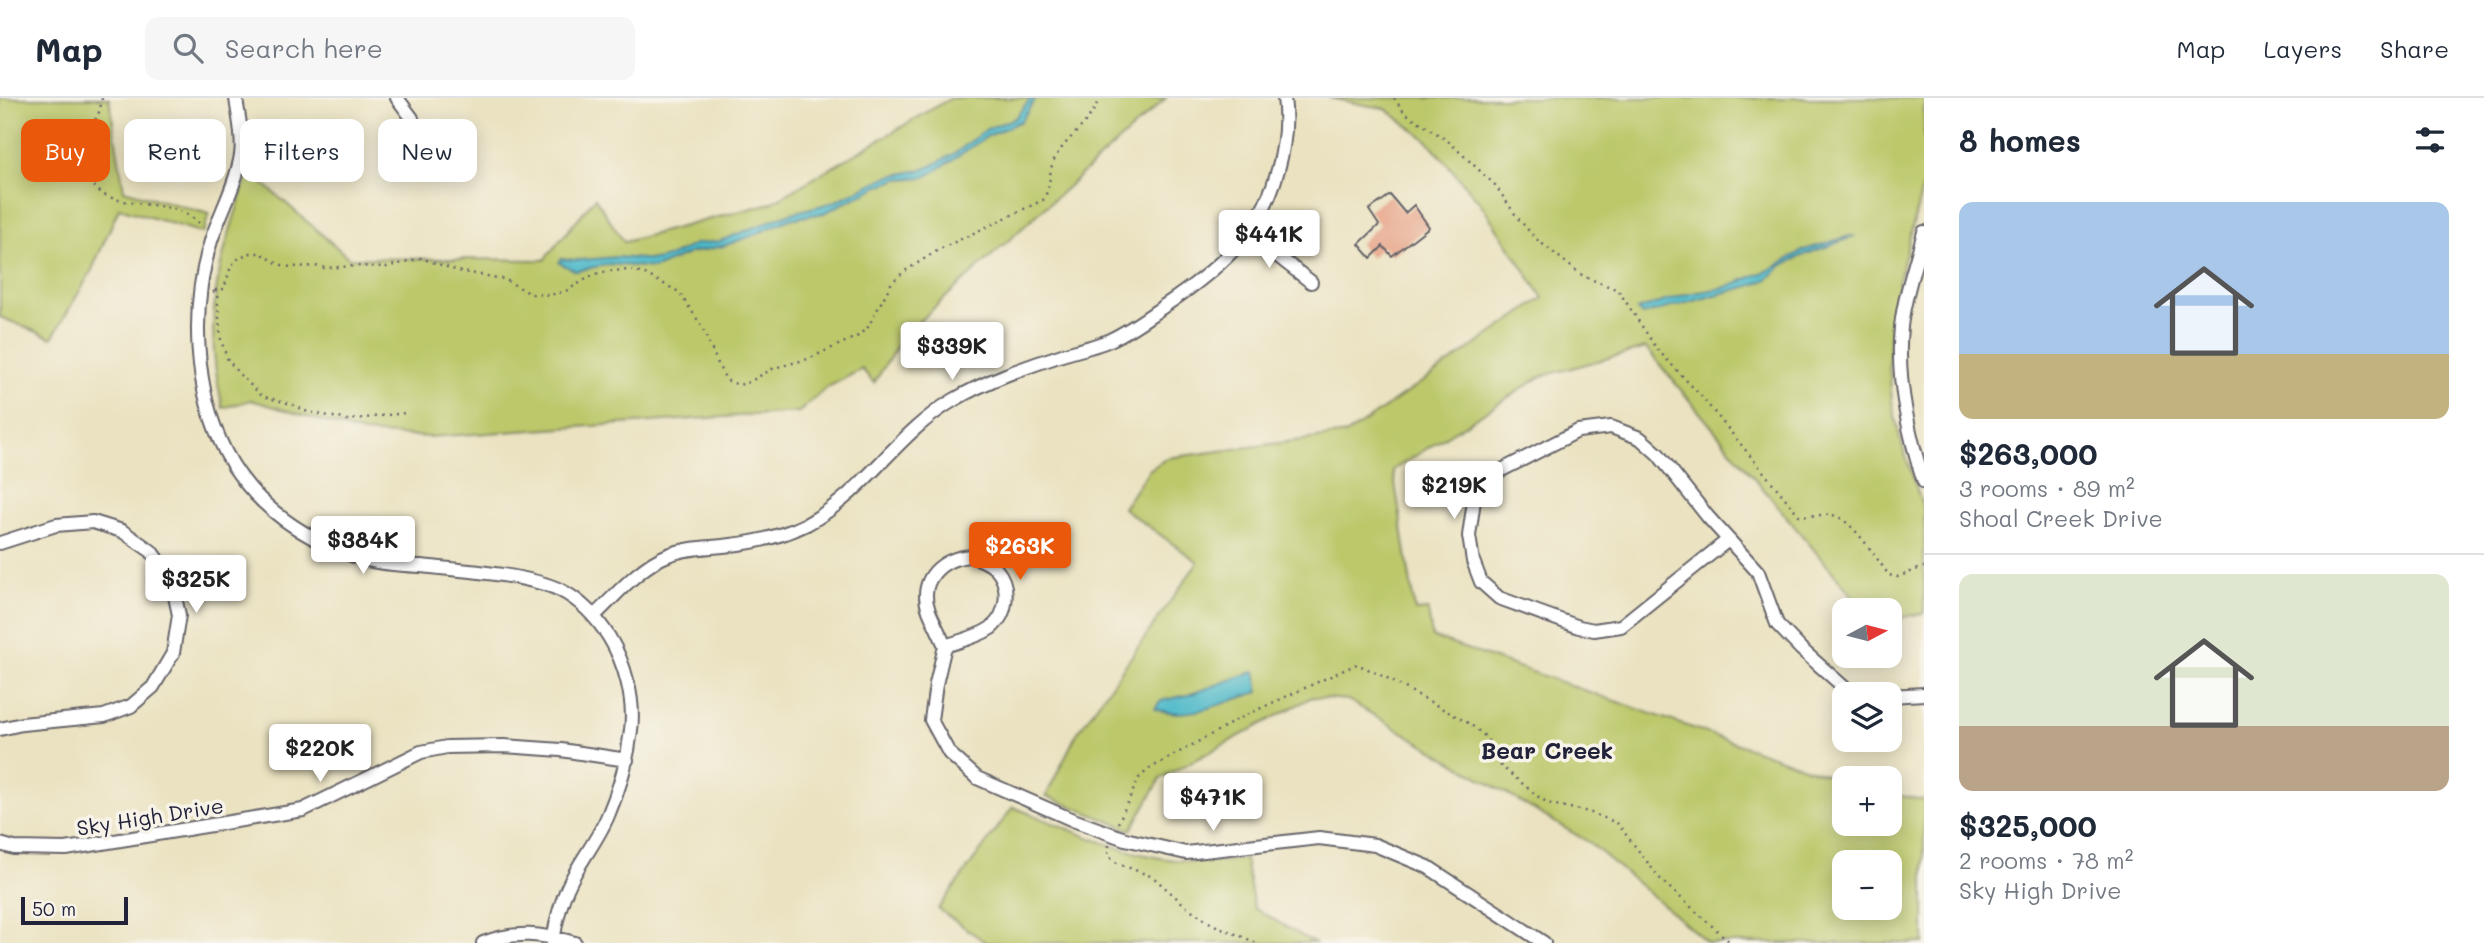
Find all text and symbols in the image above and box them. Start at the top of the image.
search box [145,17,635,80]
text: Map [35,27,103,70]
icon: search [169,29,207,67]
text: Search here [225,31,383,65]
text: Map [2177,33,2225,64]
text: Layers [2263,33,2342,64]
text: Share [2380,33,2449,64]
chip: Buy [21,119,110,182]
chip: Rent [124,119,226,182]
chip: Filters [240,119,364,182]
chip: New [378,119,477,182]
text: 8 homes [1959,120,2081,160]
icon: filters [2411,121,2449,159]
pin: $441K [1220,211,1318,270]
text: $441K [1235,218,1303,248]
icon: home [2141,248,2267,374]
pin: $339K [903,322,1001,382]
text: $339K [917,330,987,360]
text: $263,000 [1959,433,2098,473]
pin: $219K [1405,462,1503,521]
text: $219K [1421,469,1487,499]
text: 3 rooms · 89 m² [1959,473,2135,503]
text: Shoal Creek Drive [1959,503,2163,533]
pin: $384K [314,517,412,576]
pin: $263K [971,522,1069,582]
text: $384K [327,524,399,554]
text: $263K [985,530,1055,560]
pin: $325K [147,556,245,615]
text: $325K [161,563,231,593]
north arrow [1832,598,1902,668]
map controls [1832,598,1902,920]
icon: home [2141,620,2267,746]
button: layers [1832,682,1902,752]
pin: $220K [271,724,369,784]
text: $220K [285,732,355,762]
district label: Bear Creek [1481,735,1613,765]
button: + [1832,766,1902,836]
pin: $471K [1164,774,1262,833]
text: $471K [1180,781,1246,811]
street label: Sky High Drive [75,791,225,841]
text: $325,000 [1959,805,2097,845]
text: 2 rooms · 78 m² [1959,845,2133,875]
button: − [1832,850,1902,920]
text: Sky High Drive [1959,875,2121,905]
scale bar [21,894,128,926]
text: 50 m [32,896,76,921]

